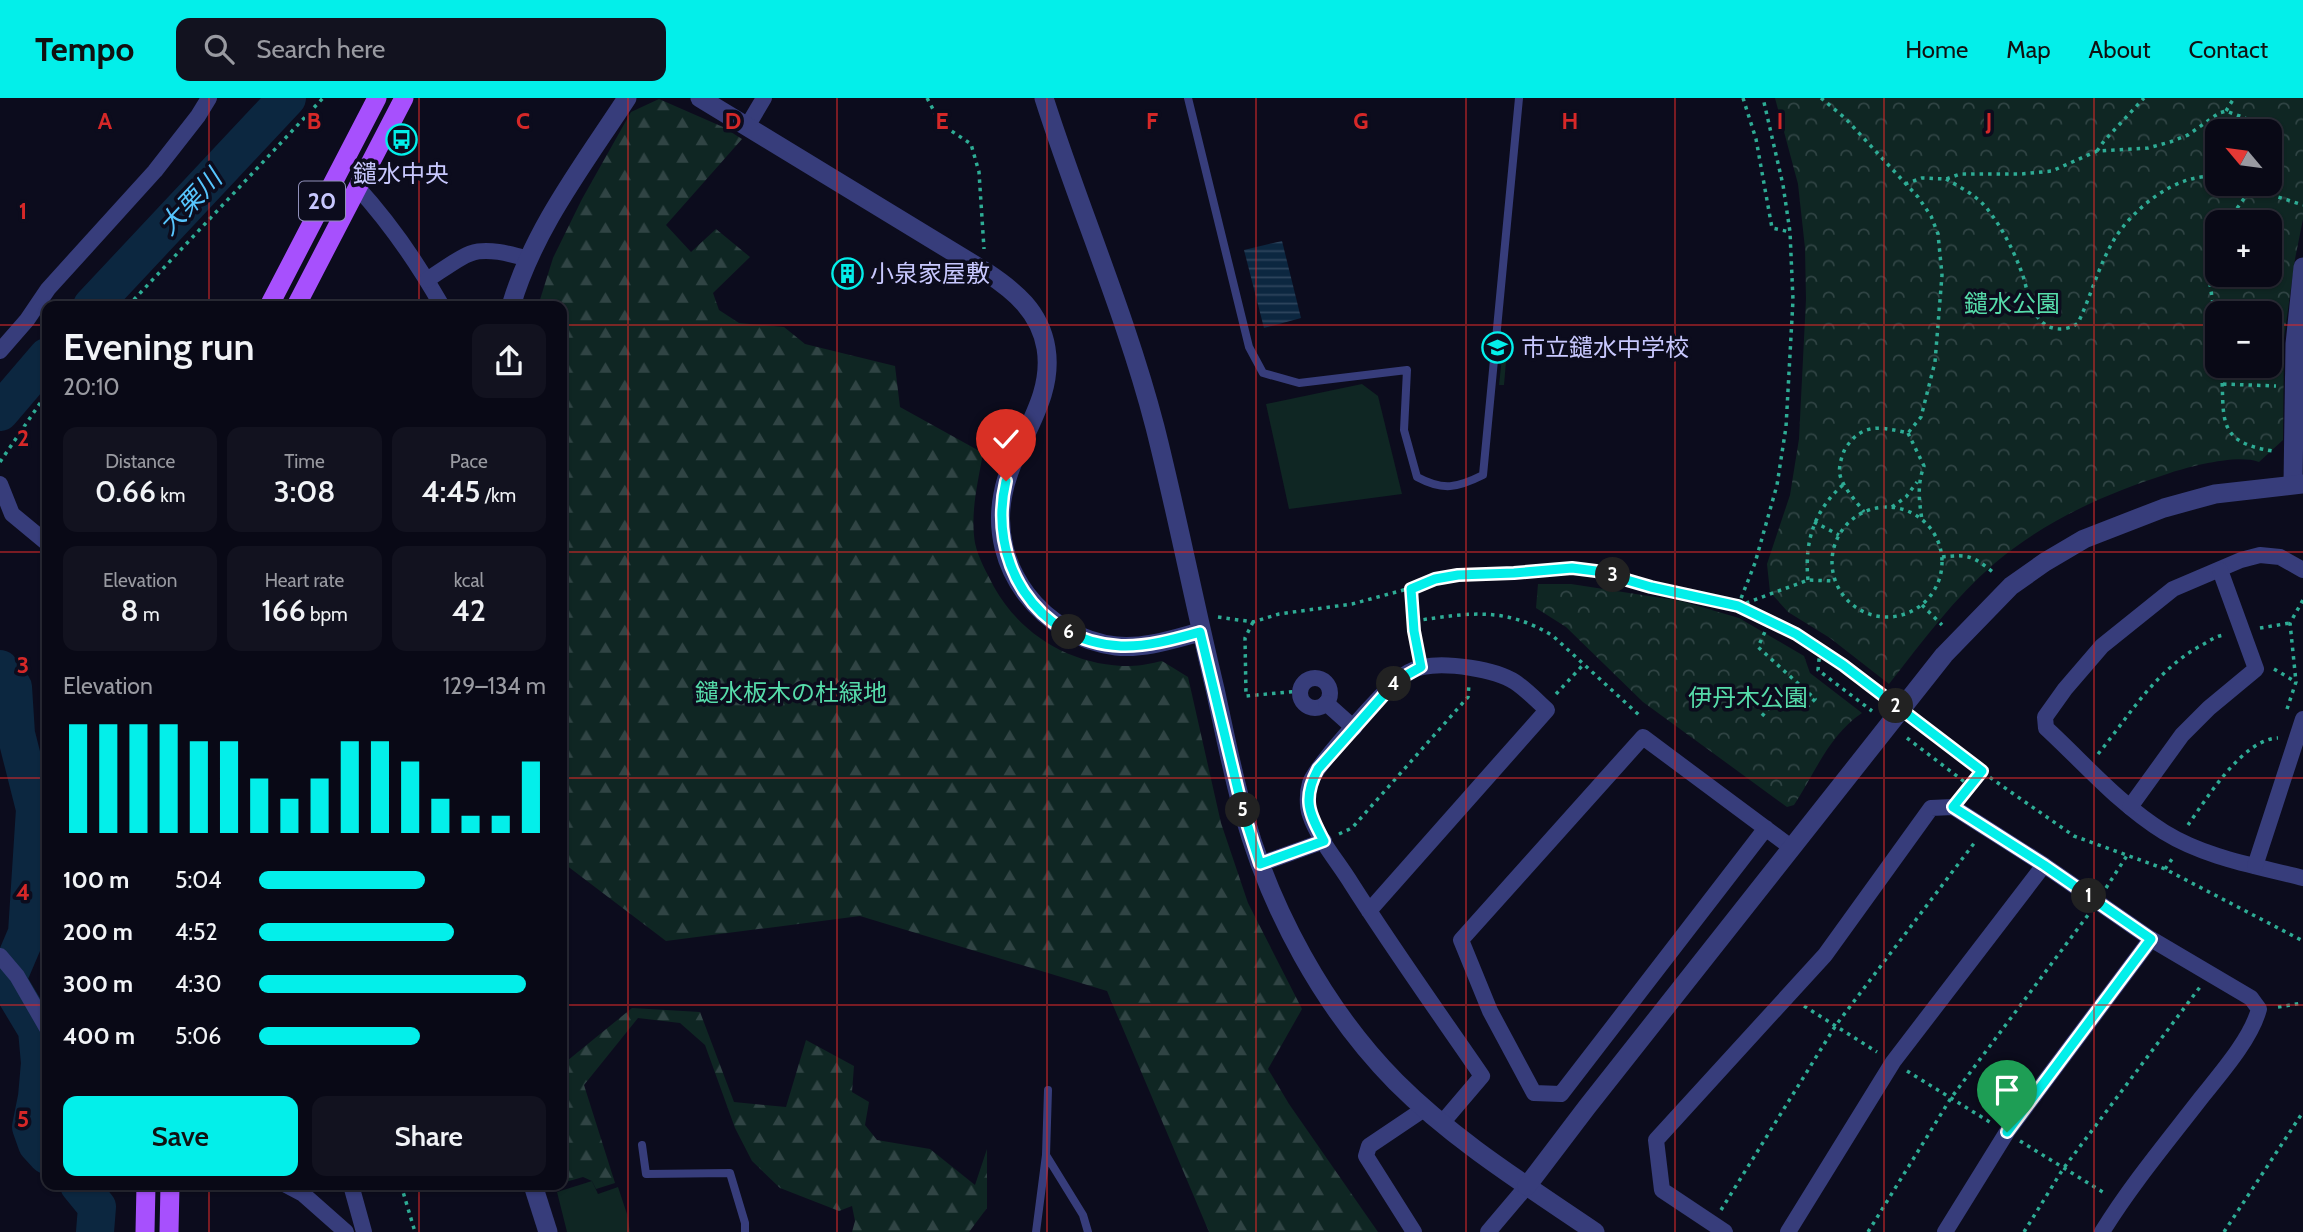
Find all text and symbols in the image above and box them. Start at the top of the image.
search box [176,18,666,81]
text: Tempo [35,29,134,69]
icon: search [200,30,238,68]
text: Search here [256,33,385,65]
text: Home [1905,35,1968,64]
text: Map [2006,35,2051,64]
text: About [2089,35,2151,64]
text: Contact [2189,35,2268,64]
text: A [98,107,113,135]
text: B [307,107,321,135]
text: C [516,107,530,135]
text: D [725,107,741,135]
text: E [935,107,949,135]
text: F [1146,107,1158,135]
text: G [1353,107,1369,135]
text: H [1562,107,1578,135]
text: I [1777,107,1783,135]
text: J [1985,107,1992,135]
north arrow [2205,119,2282,196]
map controls [2205,119,2282,378]
bus stop icon: 鑓水中央 [384,123,418,157]
place label: 鑓水中央 [353,159,449,188]
water label: 大栗川 [152,160,230,241]
road number: 20 [299,181,345,220]
text: 1 [19,197,27,225]
button: + [2205,210,2282,287]
building icon: 小泉家屋敷 [830,257,864,291]
place label: 小泉家屋敷 [870,259,990,288]
park label: 鑓水公園 [1964,289,2060,318]
button: − [2205,301,2282,378]
text: Evening run [63,323,255,370]
button: share [472,324,546,398]
school or university icon: 市立鑓水中学校 [1481,331,1515,365]
place label: 市立鑓水中学校 [1521,333,1689,362]
text: 20:10 [63,373,119,401]
pin [976,409,1036,481]
icon: check [987,420,1025,458]
text: 2 [17,424,29,452]
text: Distance [105,450,175,473]
text: Time [284,450,325,473]
text: Pace [450,450,488,473]
text: 0.66 [95,473,156,510]
text: 3:08 [274,473,335,510]
text: 4:45 [422,473,481,510]
text: km [156,484,185,507]
text: /km [481,484,516,507]
pin: 3 [1596,558,1630,592]
text: 3 [1607,563,1618,586]
text: Elevation [103,569,177,592]
text: Heart rate [265,569,344,592]
text: kcal [454,569,484,592]
text: 8 [121,592,139,629]
text: 166 [261,592,306,629]
text: 42 [452,592,486,629]
text: m [139,603,160,626]
text: bpm [306,603,348,626]
pin: 6 [1052,614,1086,650]
text: 6 [1063,620,1074,643]
text: 3 [17,651,29,679]
pin: 4 [1376,666,1412,702]
text: Elevation [63,672,153,700]
text: 129–134 m [443,672,546,700]
text: 4 [1388,672,1399,695]
park label: 鑓水板木の杜緑地 [695,678,887,707]
park label: 伊丹木公園 [1688,683,1808,712]
pin: 2 [1878,688,1913,724]
text: 2 [1890,694,1901,717]
pin: 5 [1226,792,1260,828]
text: 5 [1237,798,1248,821]
text: 100 m [63,866,129,894]
text: 5:04 [175,866,222,894]
text: 4 [16,878,30,906]
pin: 1 [2072,878,2106,914]
text: 1 [2085,884,2092,907]
text: 200 m [63,918,133,946]
text: 4:52 [175,918,218,946]
text: 300 m [63,970,133,998]
text: 4:30 [175,970,222,998]
text: 400 m [63,1022,135,1050]
text: 5:06 [175,1022,221,1050]
pin [1977,1060,2037,1132]
icon: arrive [1988,1071,2026,1109]
button: Save [63,1096,298,1176]
button: Share [312,1096,546,1176]
text: 5 [17,1105,29,1133]

